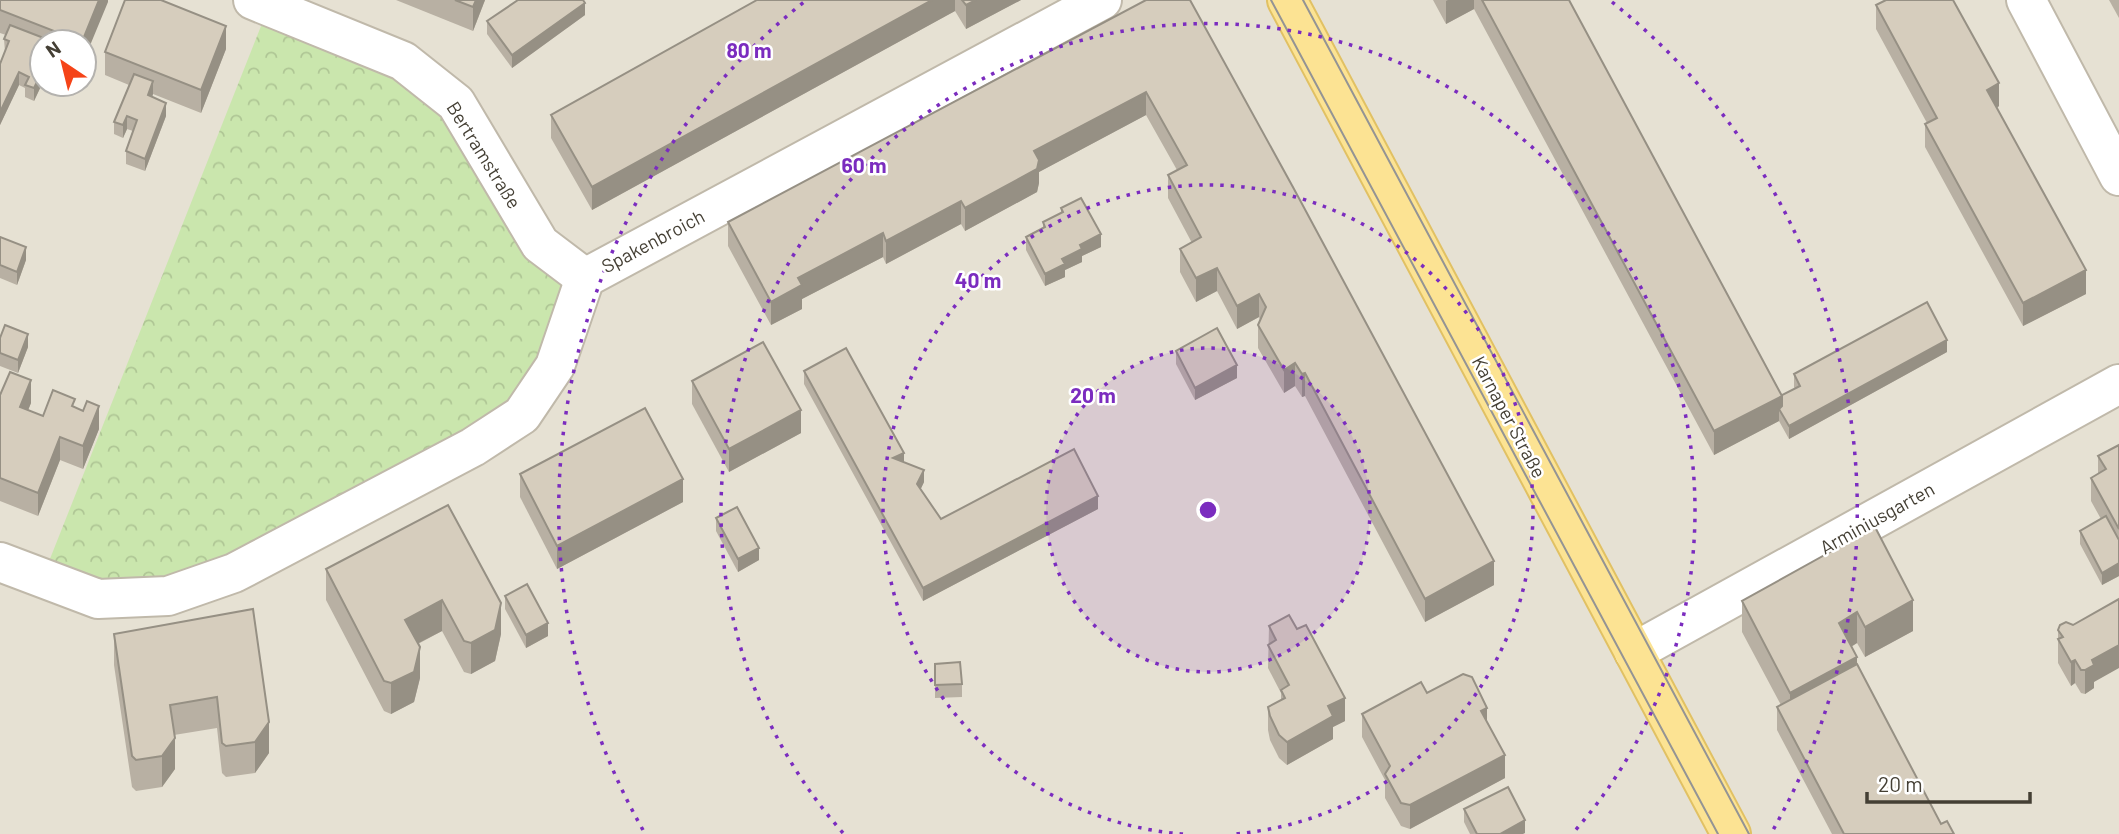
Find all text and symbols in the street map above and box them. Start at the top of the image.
north arrow [28,28,98,98]
text: N [41,36,65,62]
text: 80 m [726,37,772,62]
street label: Bertramstraße [442,97,526,212]
text: 60 m [842,152,886,177]
street label: Spakenbroich [597,204,708,277]
text: 40 m [955,267,1001,292]
street label: Karnaper Straße [1468,352,1551,482]
text: 20 m [1070,382,1116,407]
street label: Arminiusgarten [1815,477,1938,559]
centre of rings [1196,498,1220,522]
scale bar [1867,760,2030,804]
text: 20 m [1878,771,1923,796]

